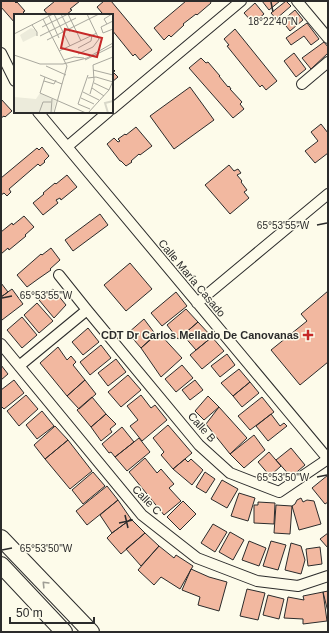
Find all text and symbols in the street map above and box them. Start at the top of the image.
inset map [14,14,113,113]
text: 18°22'40"N [248,16,298,27]
text: 65°53'55"W [257,220,310,231]
street label: Calle María Casado [156,237,228,319]
text: 65°53'55"W [20,290,73,301]
place label: CDT Dr Carlos Mellado De Canovanas [101,329,299,341]
marker: CDT Dr Carlos Mellado De Canovanas [302,329,314,341]
street label: Calle B [186,410,218,444]
text: 65°53'50"W [257,472,310,483]
street label: Calle C [130,483,164,517]
text: 65°53'50"W [20,543,73,554]
one-way arrow [43,581,50,588]
scale bar [10,599,94,625]
text: 50 m [16,606,43,620]

